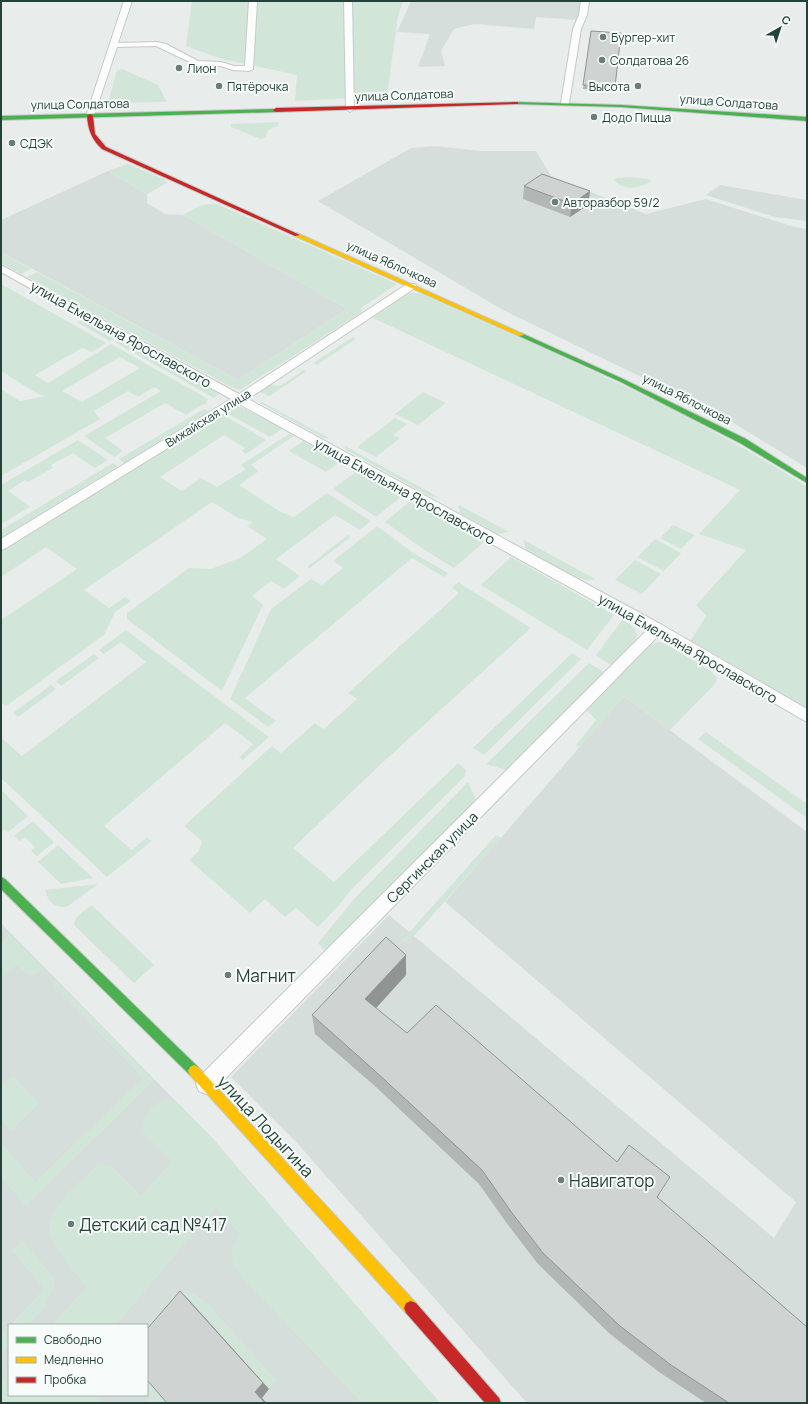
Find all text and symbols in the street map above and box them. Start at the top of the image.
north arrow [760,8,800,48]
text: С [779,11,794,28]
place label: Бургер-хит [611,29,675,46]
marker: Бургер-хит [598,32,608,42]
place label: Солдатова 26 [610,52,689,69]
marker: Солдатова 26 [597,55,607,65]
place label: Лион [187,60,216,77]
marker: Лион [174,63,184,73]
place label: Пятёрочка [227,78,288,95]
place label: Высота [589,78,630,95]
marker: Пятёрочка [214,81,224,91]
marker: Высота [633,81,643,91]
street label: улица Солдатова [354,85,454,105]
street label: улица Солдатова [679,90,779,114]
street label: улица Солдатова [30,95,130,113]
place label: Додо Пицца [602,109,671,126]
marker: Додо Пицца [589,112,599,122]
place label: СДЭК [20,135,54,152]
marker: СДЭК [7,138,17,148]
place label: Авторазбор 59/2 [563,194,660,211]
marker: Авторазбор 59/2 [550,197,560,207]
street label: улица Яблочкова [344,236,440,292]
street label: улица Емельяна Ярославского [27,276,215,392]
street label: улица Яблочкова [640,369,734,429]
street label: Вижайская улица [162,385,254,451]
street label: улица Емельяна Ярославского [311,433,499,549]
street label: улица Емельяна Ярославского [595,589,781,707]
street label: Сергинская улица [382,807,482,907]
place label: Магнит [236,964,296,987]
marker: Магнит [223,970,233,980]
street label: улица Лодыгина [213,1070,319,1182]
place label: Навигатор [569,1169,654,1192]
marker: Навигатор [556,1175,566,1185]
place label: Детский сад №417 [79,1213,227,1236]
marker: Детский сад №417 [66,1219,76,1229]
legend [8,1324,148,1396]
text: Свободно [44,1331,102,1348]
text: Медленно [44,1351,104,1368]
text: Пробка [44,1371,86,1388]

